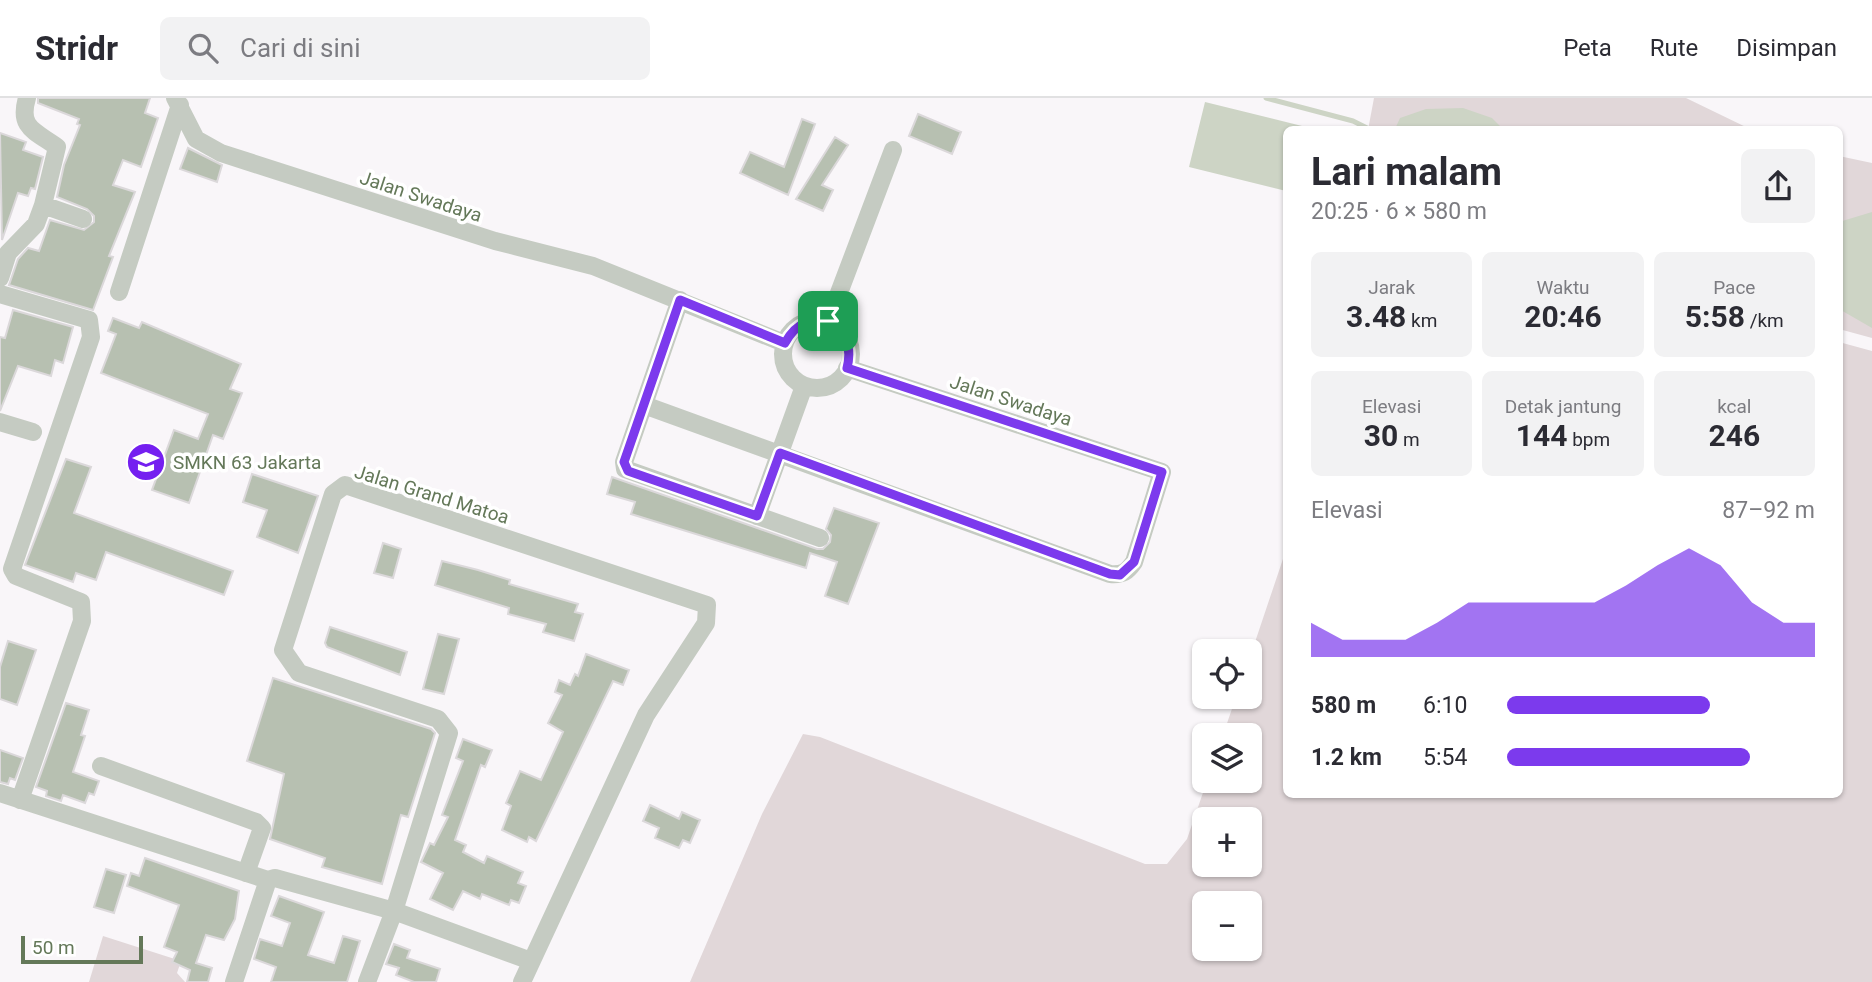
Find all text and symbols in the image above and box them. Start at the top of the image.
search box [160,17,650,80]
text: Stridr [35,29,118,68]
icon: search [184,29,222,67]
text: Cari di sini [240,33,360,63]
text: Peta [1563,34,1612,62]
text: Rute [1650,34,1698,62]
text: Disimpan [1736,34,1837,62]
button: share [1741,149,1815,223]
text: Lari malam [1311,150,1502,194]
street label: Jalan Swadaya [357,166,485,227]
text: 20:25 · 6 × 580 m [1311,198,1487,225]
text: Jarak [1368,276,1415,299]
text: Waktu [1536,276,1590,299]
text: Pace [1713,276,1755,299]
pin [798,291,858,351]
text: 3.48 [1346,299,1406,334]
text: 20:46 [1524,299,1602,334]
text: 5:58 [1685,299,1745,334]
icon: arrive [809,302,847,340]
text: km [1406,309,1437,332]
text: /km [1745,309,1784,332]
street label: Jalan Swadaya [947,370,1075,431]
text: Elevasi [1362,395,1421,418]
text: Detak jantung [1505,395,1621,418]
text: kcal [1717,395,1752,418]
text: 30 [1364,418,1398,453]
text: 144 [1516,418,1567,453]
text: 246 [1709,418,1760,453]
text: m [1398,428,1420,451]
text: bpm [1567,428,1610,451]
school or university icon: SMKN 63 Jakarta [125,441,167,483]
place label: SMKN 63 Jakarta [173,451,321,474]
street label: Jalan Grand Matoa [352,460,512,529]
text: Elevasi [1311,497,1383,524]
text: 87–92 m [1722,497,1815,524]
map controls [1192,639,1262,961]
button: locate [1192,639,1262,709]
text: 580 m [1311,692,1376,719]
text: 6:10 [1423,692,1467,719]
button: layers [1192,723,1262,793]
text: 1.2 km [1311,744,1382,771]
text: 5:54 [1423,744,1467,771]
button: + [1192,807,1262,877]
button: − [1192,891,1262,961]
scale bar [21,933,144,965]
text: 50 m [32,936,75,959]

